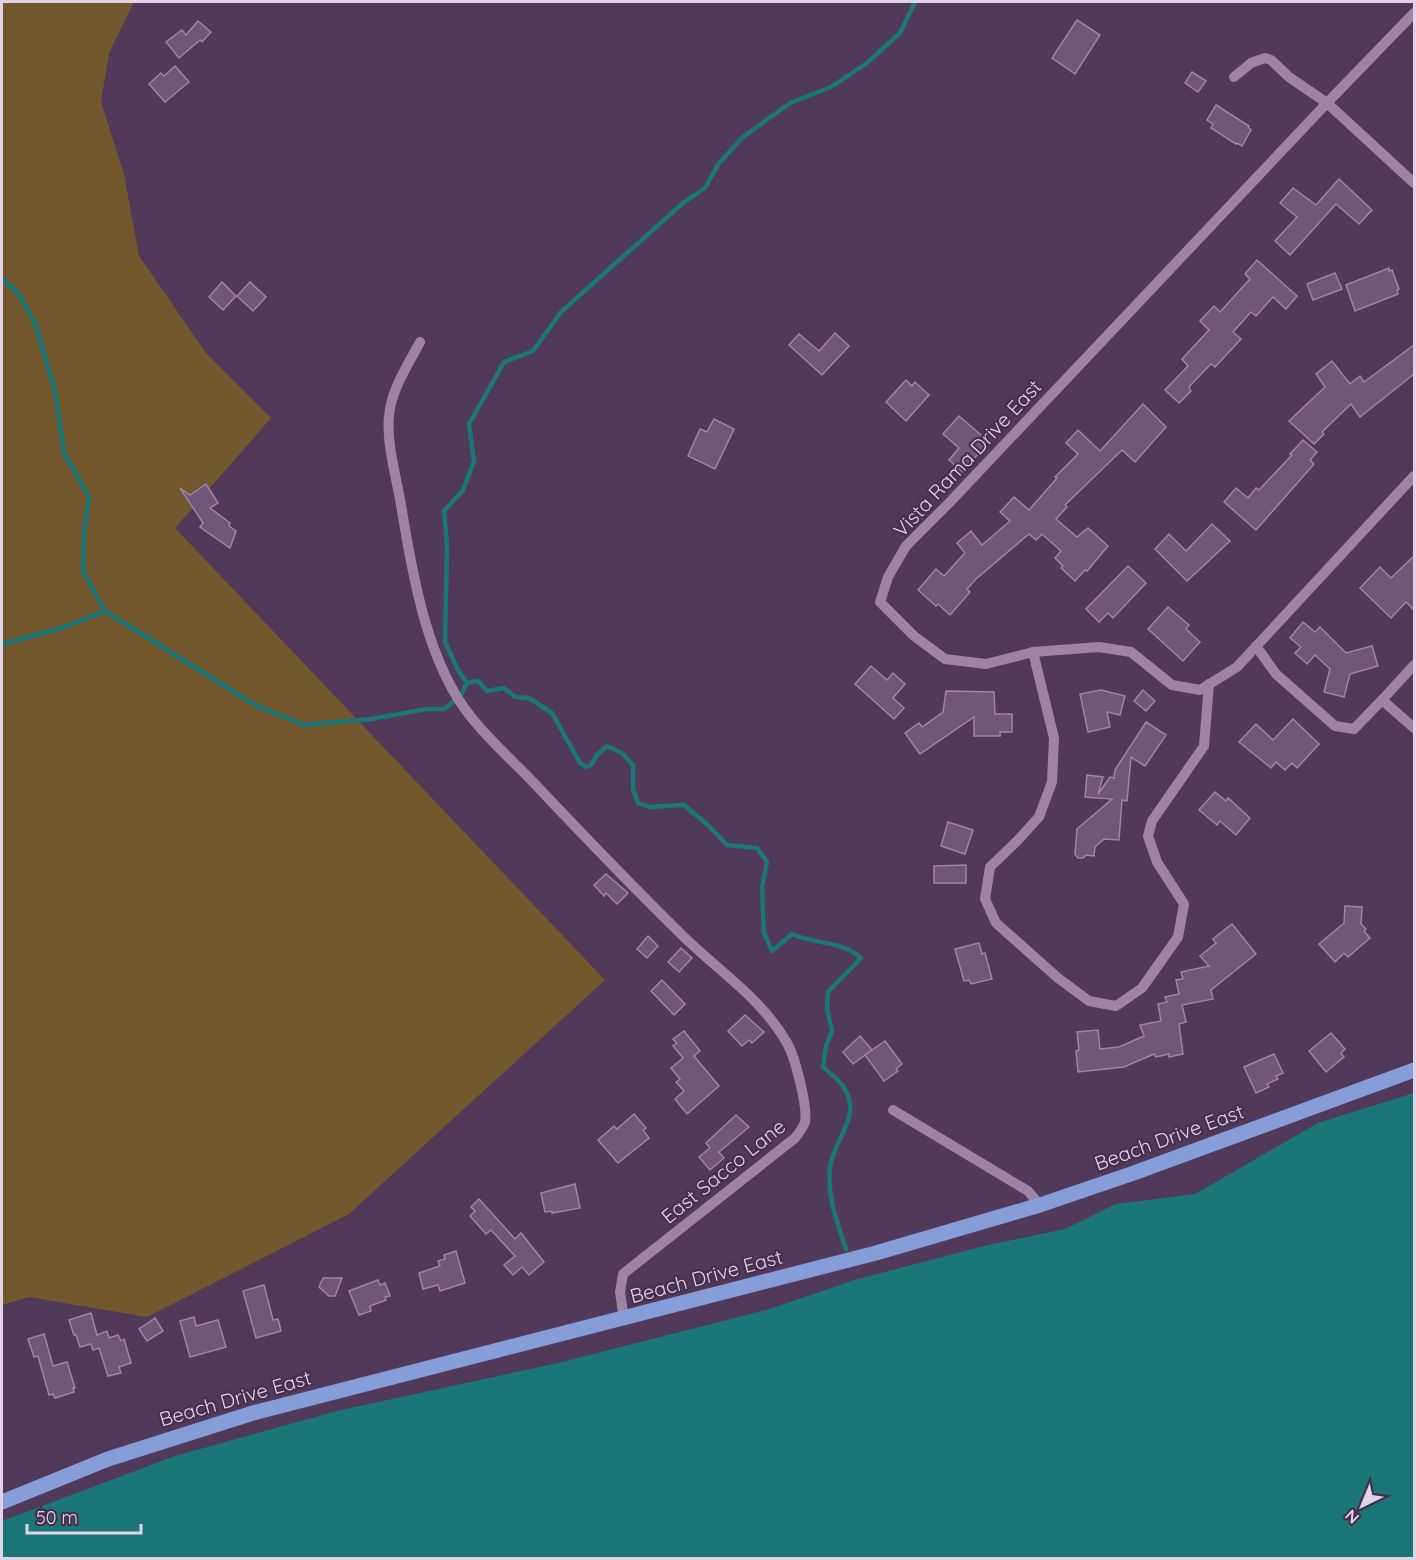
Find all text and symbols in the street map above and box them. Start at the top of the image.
street label: Vista Rama Drive East [888,374,1047,542]
street label: Beach Drive East [1091,1098,1247,1176]
street label: East Sacco Lane [656,1113,790,1229]
street label: Beach Drive East [627,1244,785,1308]
street label: Beach Drive East [156,1364,314,1432]
north arrow [1332,1476,1392,1536]
scale bar [27,1497,141,1535]
text: 50 m [36,1506,78,1529]
text: N [1341,1506,1363,1528]

